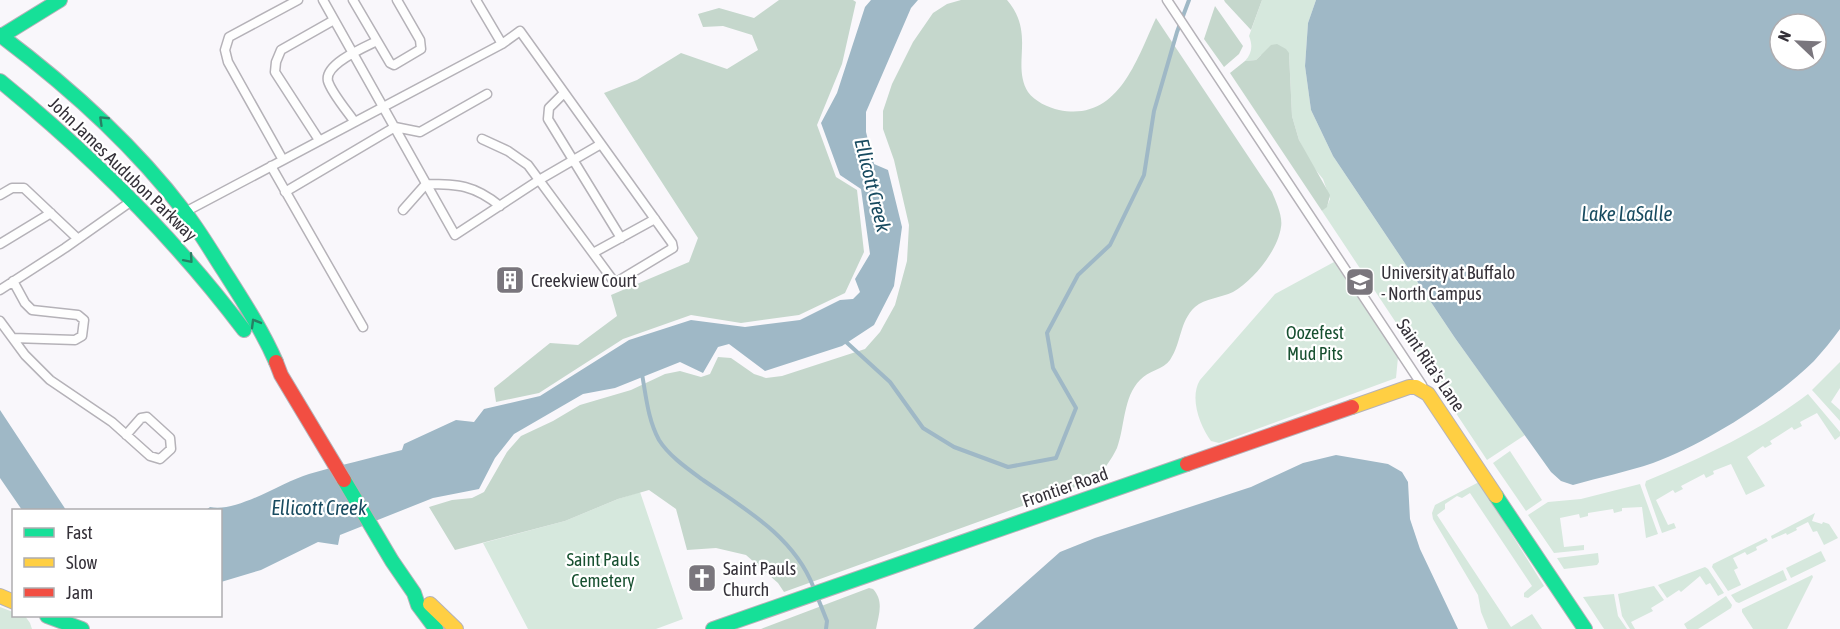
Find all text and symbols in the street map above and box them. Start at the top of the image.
north arrow [1768,12,1828,72]
text: N [1774,28,1794,44]
street label: John James Audubon Parkway [45,93,201,245]
one-way arrow [99,116,109,127]
water label: Ellicott Creek [850,136,896,234]
water label: Lake LaSalle [1581,202,1673,225]
one-way arrow [182,252,193,263]
place label: University at Buffalo - North Campus [1381,262,1515,304]
building icon: Creekview Court [494,264,526,296]
school or university icon: University at Buffalo - North Campus [1344,266,1376,298]
place label: Creekview Court [531,270,637,291]
street label: Saint Rita's Lane [1392,315,1470,415]
one-way arrow [251,319,263,329]
park label: Oozefest Mud Pits [1286,322,1344,364]
street label: Frontier Road [1019,463,1111,511]
water label: Ellicott Creek [271,496,367,519]
legend [12,509,222,617]
text: Fast [66,522,93,543]
park label: Saint Pauls Cemetery [566,549,640,591]
text: Slow [66,552,97,573]
place label: Saint Pauls Church [723,558,796,600]
church icon: Saint Pauls Church [686,562,718,594]
text: Jam [66,582,93,603]

